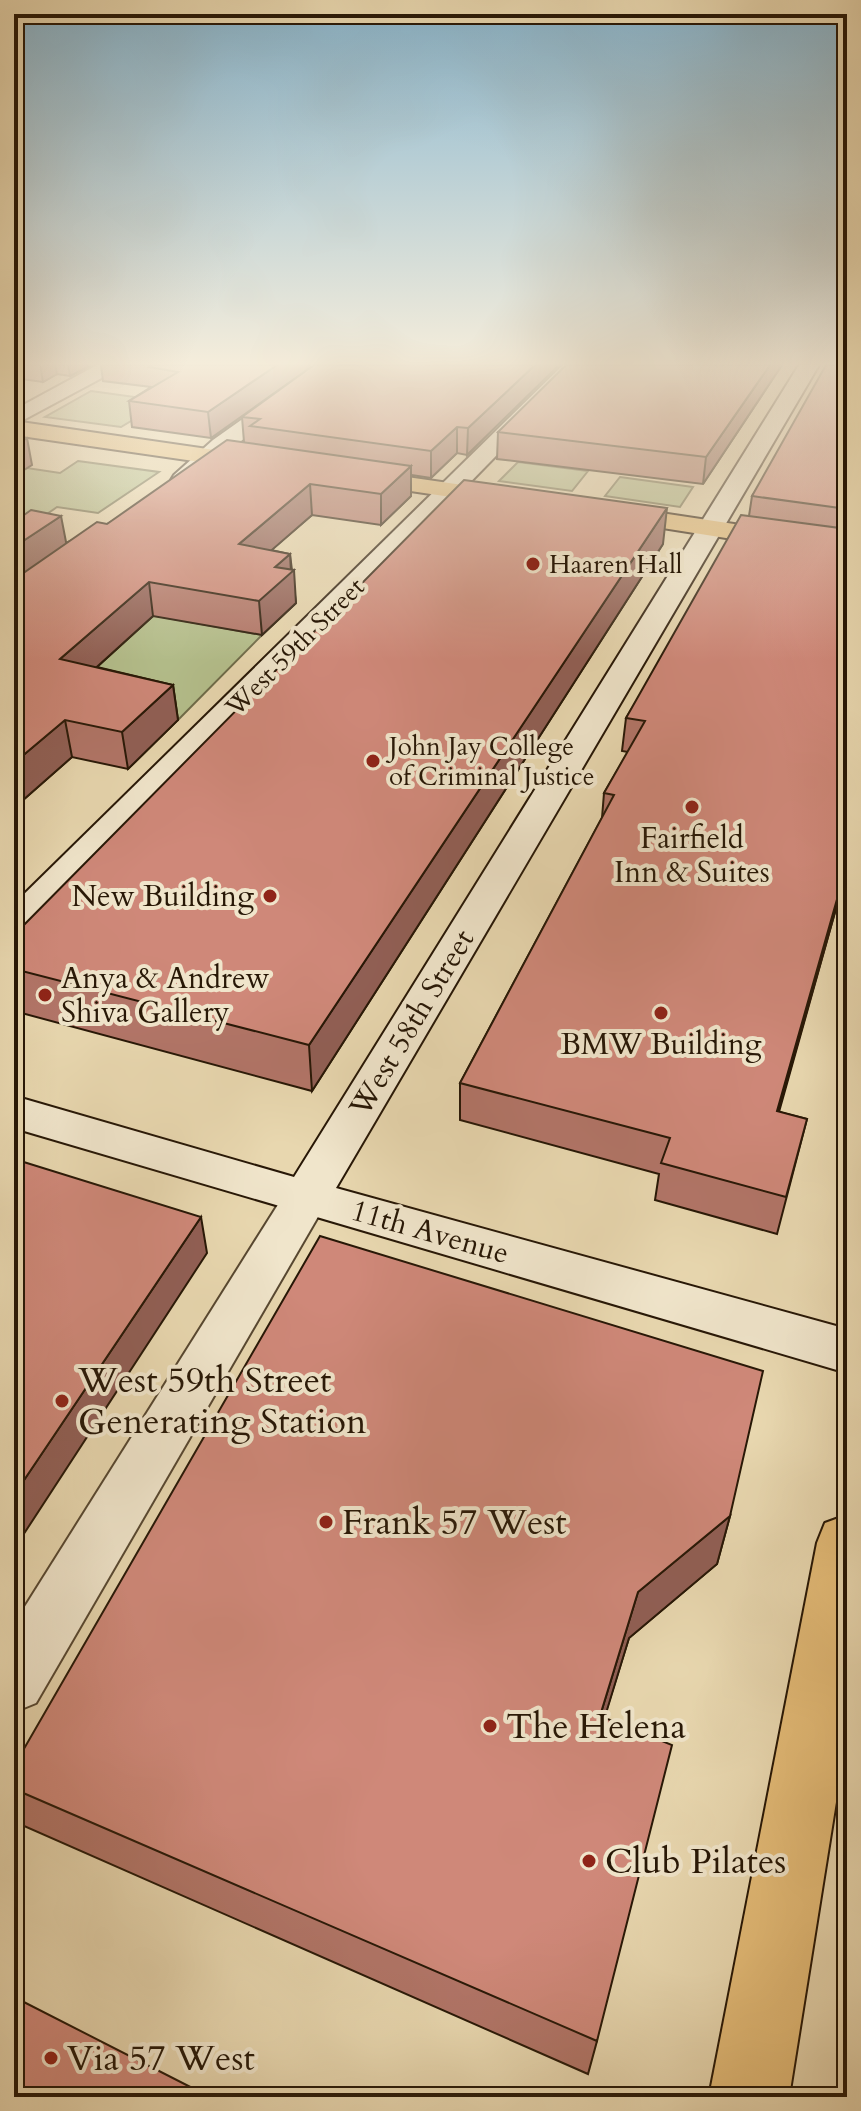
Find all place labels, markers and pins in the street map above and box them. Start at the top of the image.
place label: Haaren Hall [549,547,683,582]
marker: Haaren Hall [524,555,542,573]
place label: John Jay College of Criminal Justice [385,729,595,794]
marker: John Jay College of Criminal Justice [364,752,382,770]
marker: Fairfield Inn & Suites [683,798,701,816]
place label: Fairfield Inn & Suites [614,818,770,893]
place label: New Building [71,876,254,917]
marker: New Building [261,887,279,905]
place label: Anya & Andrew Shiva Gallery [61,958,270,1033]
marker: Anya & Andrew Shiva Gallery [36,986,54,1004]
marker: BMW Building [652,1004,670,1022]
place label: BMW Building [560,1024,762,1065]
place label: West 59th Street Generating Station [77,1356,367,1446]
marker: West 59th Street Generating Station [53,1392,71,1410]
place label: Frank 57 West [342,1498,567,1547]
marker: Frank 57 West [317,1513,335,1531]
place label: The Helena [506,1702,687,1751]
marker: The Helena [481,1717,499,1735]
place label: Club Pilates [605,1837,786,1886]
marker: Club Pilates [580,1852,598,1870]
place label: Via 57 West [67,2034,255,2083]
marker: Via 57 West [42,2049,60,2067]

